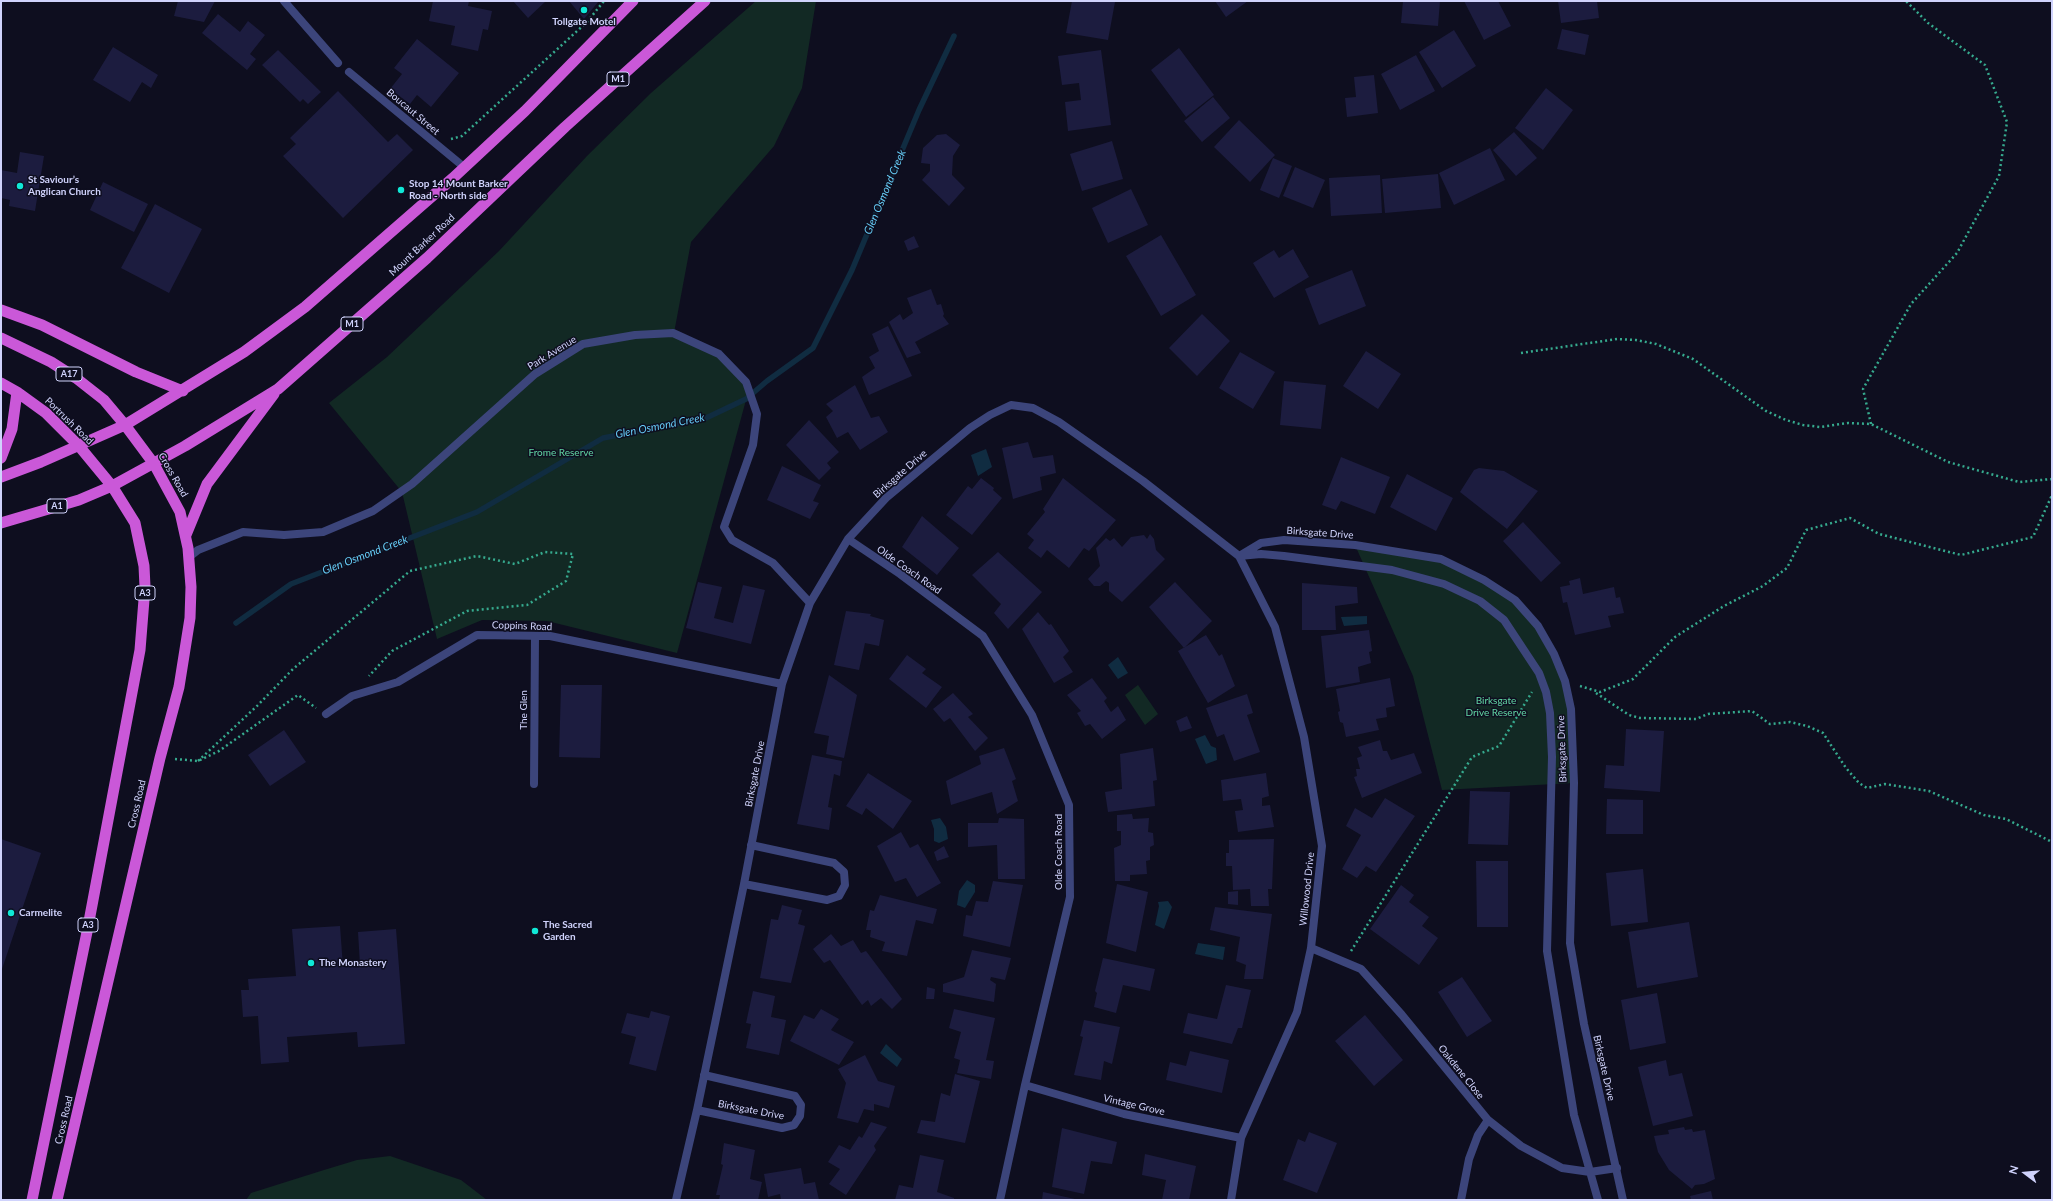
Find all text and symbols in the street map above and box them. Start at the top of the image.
marker: Tollgate Motel [579,5,589,15]
place label: Tollgate Motel [552,16,616,28]
road number: M1 [607,72,629,86]
street label: Boucaut Street [384,86,442,138]
water label: Glen Osmond Creek [861,148,909,236]
place label: St Saviour’s Anglican Church [28,174,101,198]
place label: Stop 14 Mount Barker Road - North side [409,178,508,202]
marker: St Saviour’s Anglican Church [15,181,25,191]
marker: Stop 14 Mount Barker Road - North side [396,185,406,195]
street label: Mount Barker Road [387,211,457,279]
road number: M1 [341,317,363,331]
street label: Park Avenue [525,333,579,373]
road number: A17 [56,367,82,381]
street label: Portrush Road [42,395,96,447]
water label: Glen Osmond Creek [614,411,706,441]
park label: Frome Reserve [528,447,594,459]
street label: Birksgate Drive [871,447,929,501]
street label: Cross Road [156,451,190,499]
road number: A1 [47,499,67,513]
street label: Birksgate Drive [1286,525,1354,541]
water label: Glen Osmond Creek [320,533,410,577]
street label: Olde Coach Road [874,543,944,597]
road number: A3 [135,586,155,600]
street label: Coppins Road [492,619,552,633]
street label: The Glen [518,690,530,730]
park label: Birksgate Drive Reserve [1465,695,1527,718]
street label: Birksgate Drive [1555,715,1569,783]
street label: Birksgate Drive [743,740,767,808]
street label: Cross Road [126,779,148,829]
street label: Olde Coach Road [1053,814,1065,890]
street label: Willowood Drive [1297,851,1317,927]
place label: Carmelite [19,907,62,919]
marker: Carmelite [6,908,16,918]
road number: A3 [78,918,98,932]
place label: The Sacred Garden [543,919,592,942]
marker: The Sacred Garden [530,926,540,936]
place label: The Monastery [319,957,386,969]
marker: The Monastery [306,958,316,968]
street label: Birksgate Drive [1591,1034,1617,1102]
street label: Oakdene Close [1435,1042,1487,1102]
street label: Vintage Grove [1102,1092,1166,1118]
street label: Cross Road [53,1095,75,1145]
street label: Birksgate Drive [717,1098,785,1122]
north arrow [2005,1153,2045,1193]
text: N [2006,1164,2020,1175]

